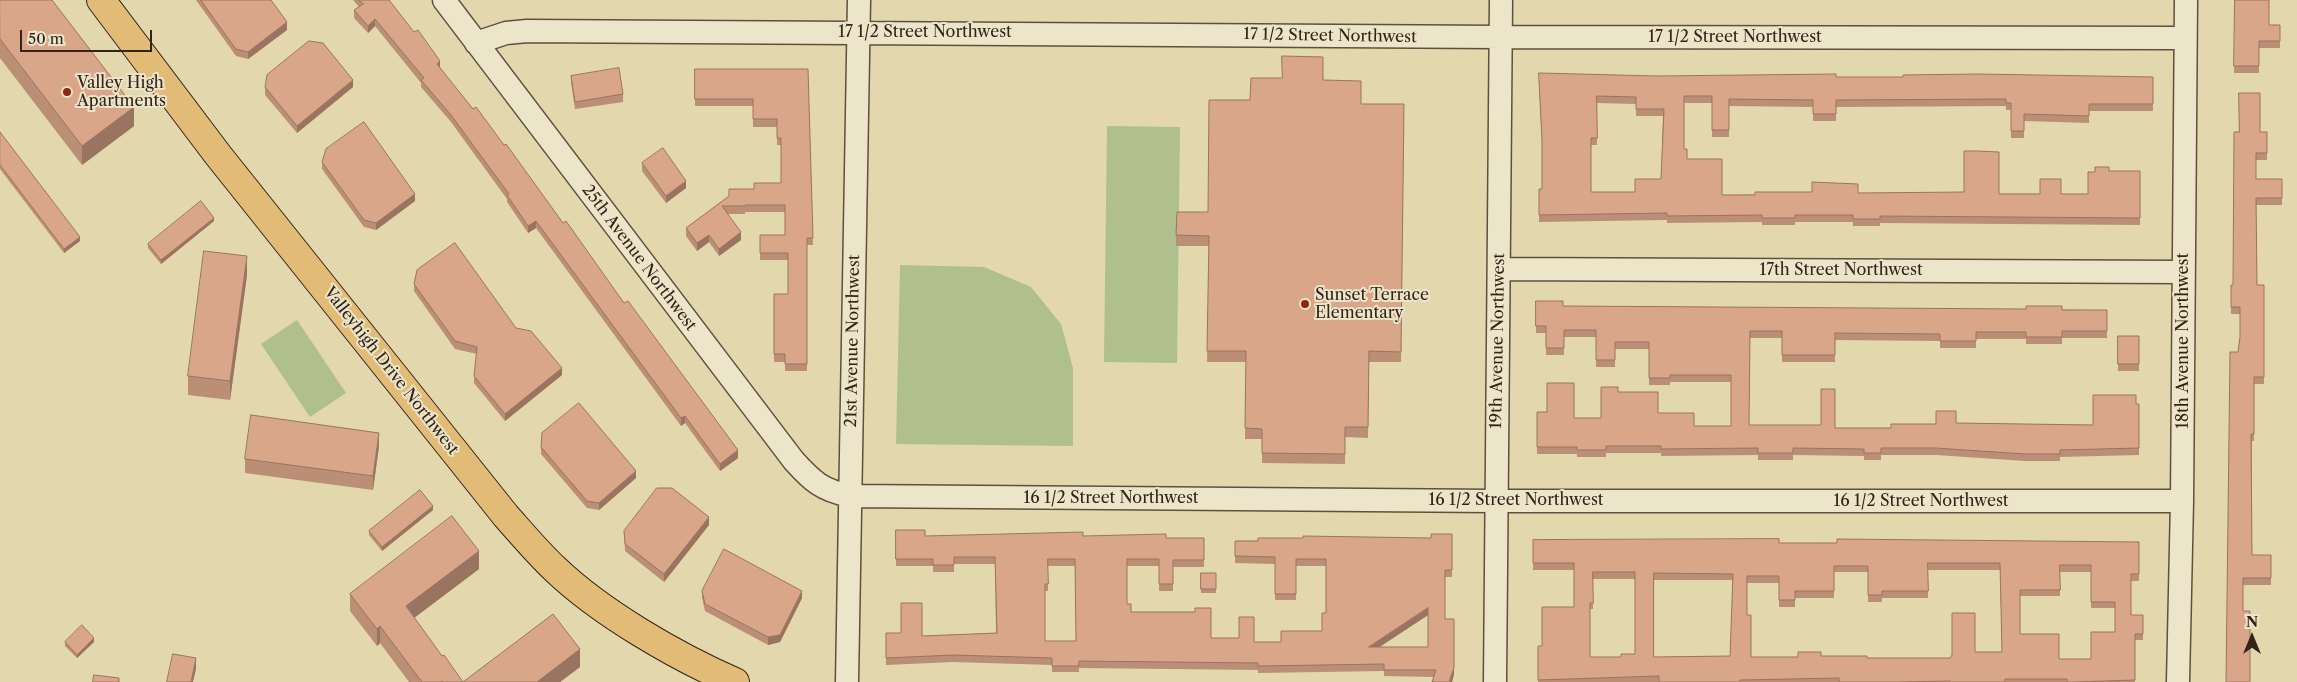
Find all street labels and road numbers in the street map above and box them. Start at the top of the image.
street label: 17 1/2 Street Northwest [838,22,1012,42]
street label: 17 1/2 Street Northwest [1243,25,1417,47]
street label: 17 1/2 Street Northwest [1648,27,1822,47]
street label: 25th Avenue Northwest [578,181,700,335]
street label: 19th Avenue Northwest [1487,253,1509,429]
street label: 18th Avenue Northwest [2173,253,2193,429]
street label: 21st Avenue Northwest [842,254,864,428]
street label: 17th Street Northwest [1759,260,1923,280]
street label: Valleyhigh Drive Northwest [319,283,463,459]
street label: 16 1/2 Street Northwest [1024,488,1198,508]
street label: 16 1/2 Street Northwest [1429,490,1603,510]
street label: 16 1/2 Street Northwest [1834,491,2008,511]

